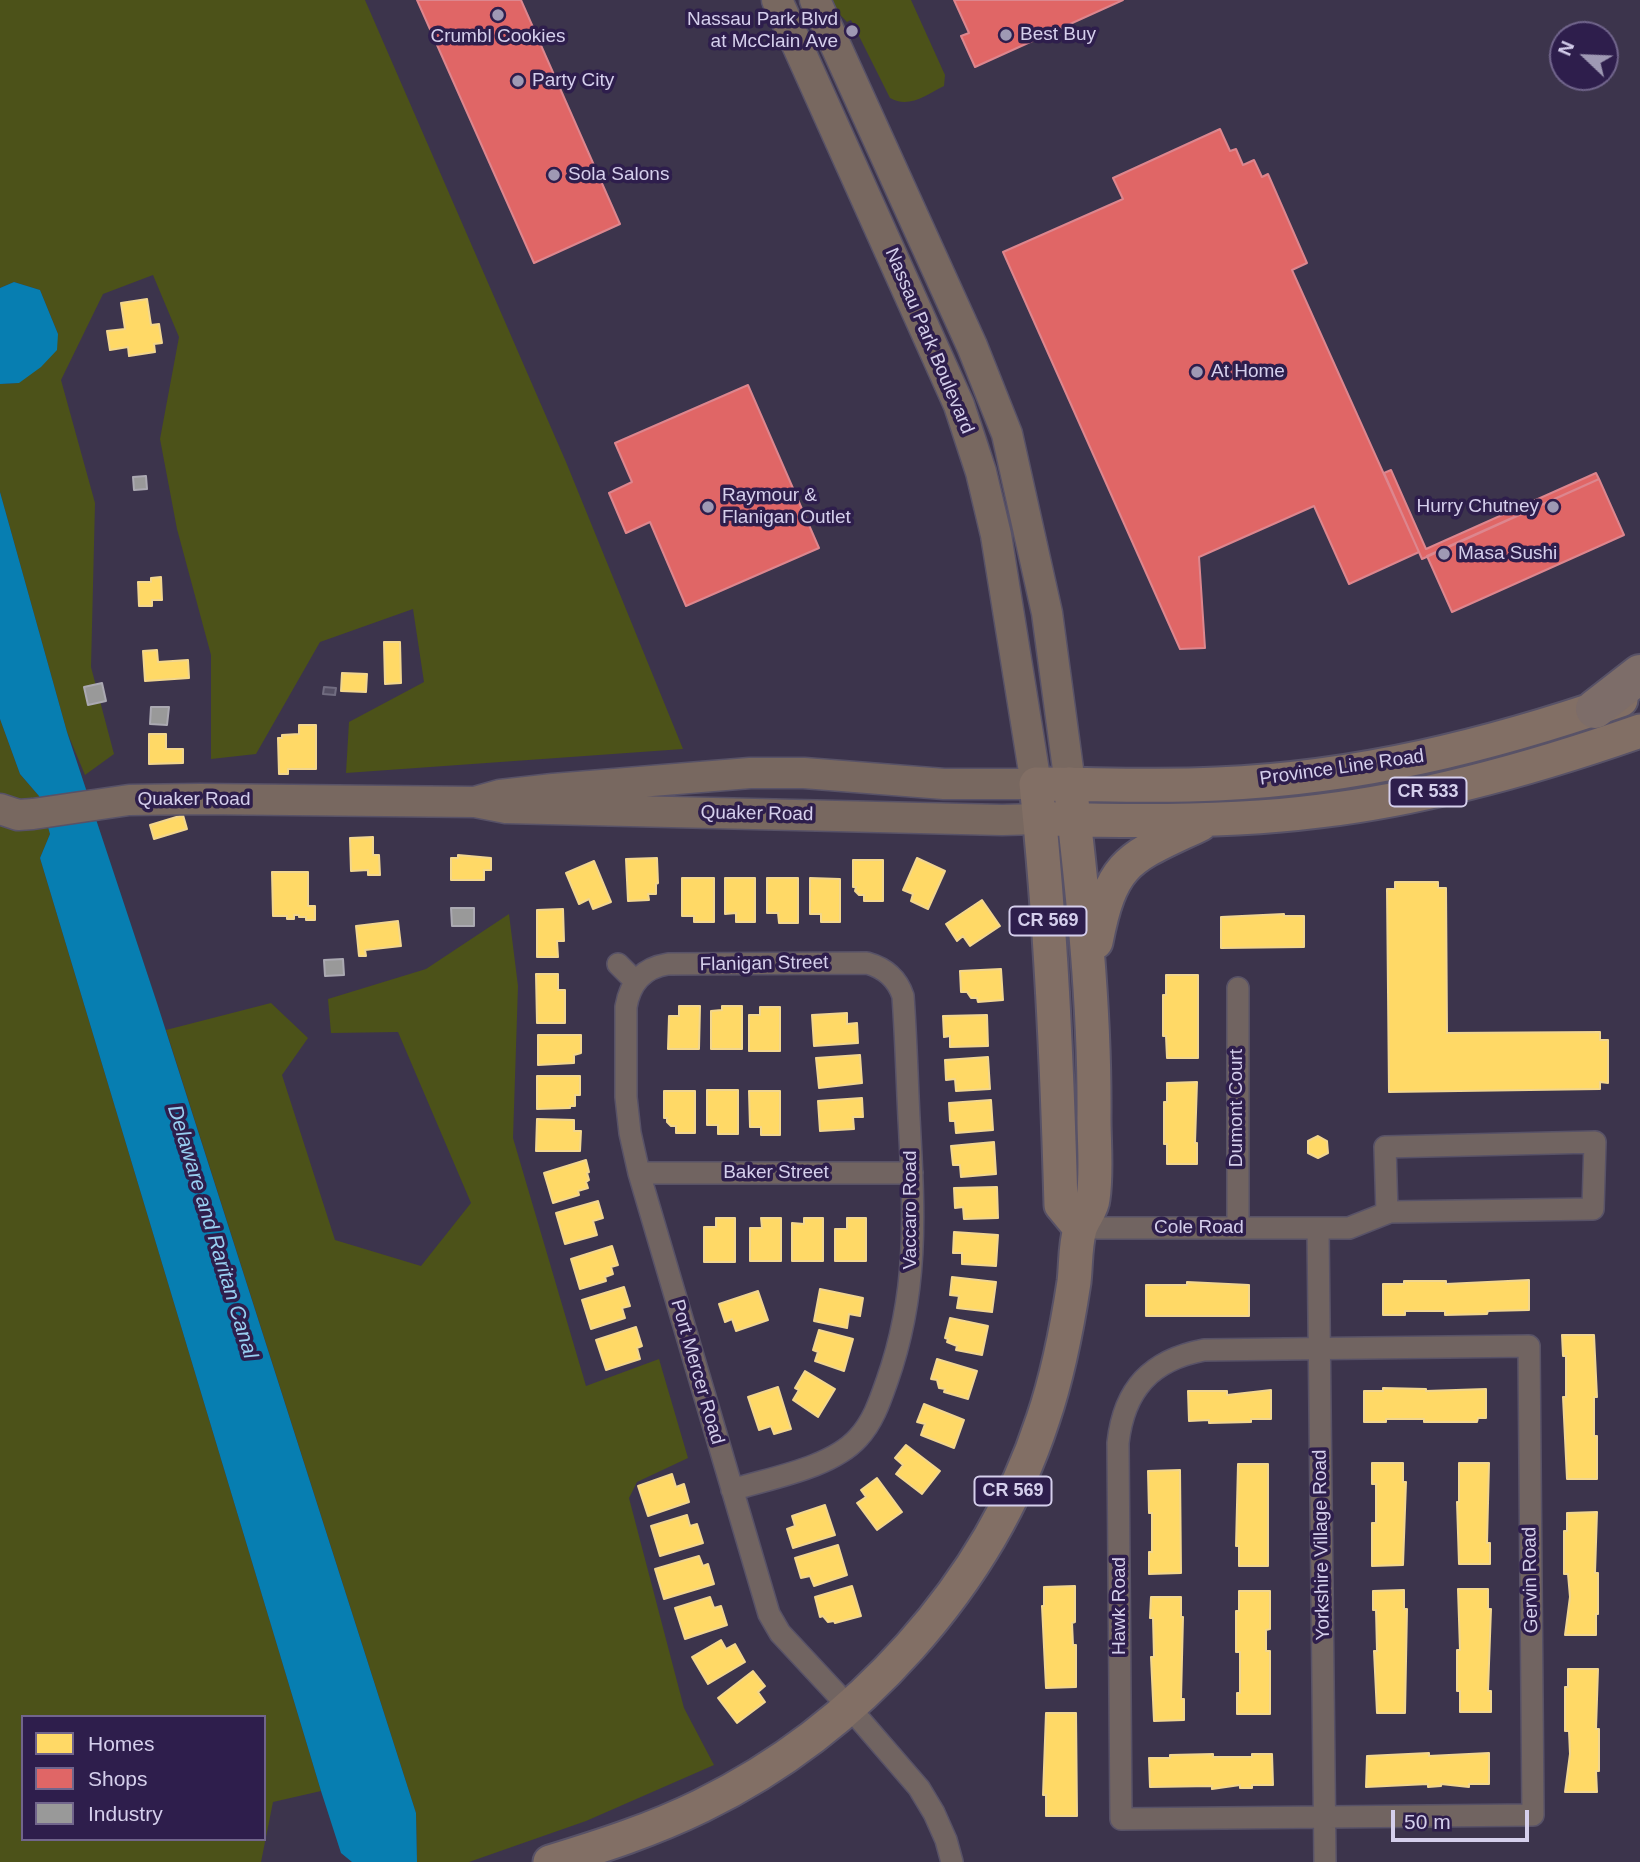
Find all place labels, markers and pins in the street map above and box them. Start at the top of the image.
marker: Crumbl Cookies [490,7,506,23]
place label: Nassau Park Blvd at McClain Ave [687,9,838,53]
marker: Nassau Park Blvd at McClain Ave [844,23,860,39]
place label: Best Buy [1020,24,1096,46]
place label: Crumbl Cookies [430,26,566,48]
marker: Best Buy [998,27,1014,43]
place label: Party City [532,70,614,92]
marker: Party City [510,73,526,89]
place label: Sola Salons [568,164,669,186]
marker: Sola Salons [546,167,562,183]
place label: At Home [1211,361,1285,383]
marker: At Home [1189,364,1205,380]
place label: Raymour & Flanigan Outlet [722,485,851,529]
place label: Hurry Chutney [1417,496,1539,518]
marker: Raymour & Flanigan Outlet [700,499,716,515]
marker: Hurry Chutney [1545,499,1561,515]
place label: Masa Sushi [1458,543,1557,565]
marker: Masa Sushi [1436,546,1452,562]

